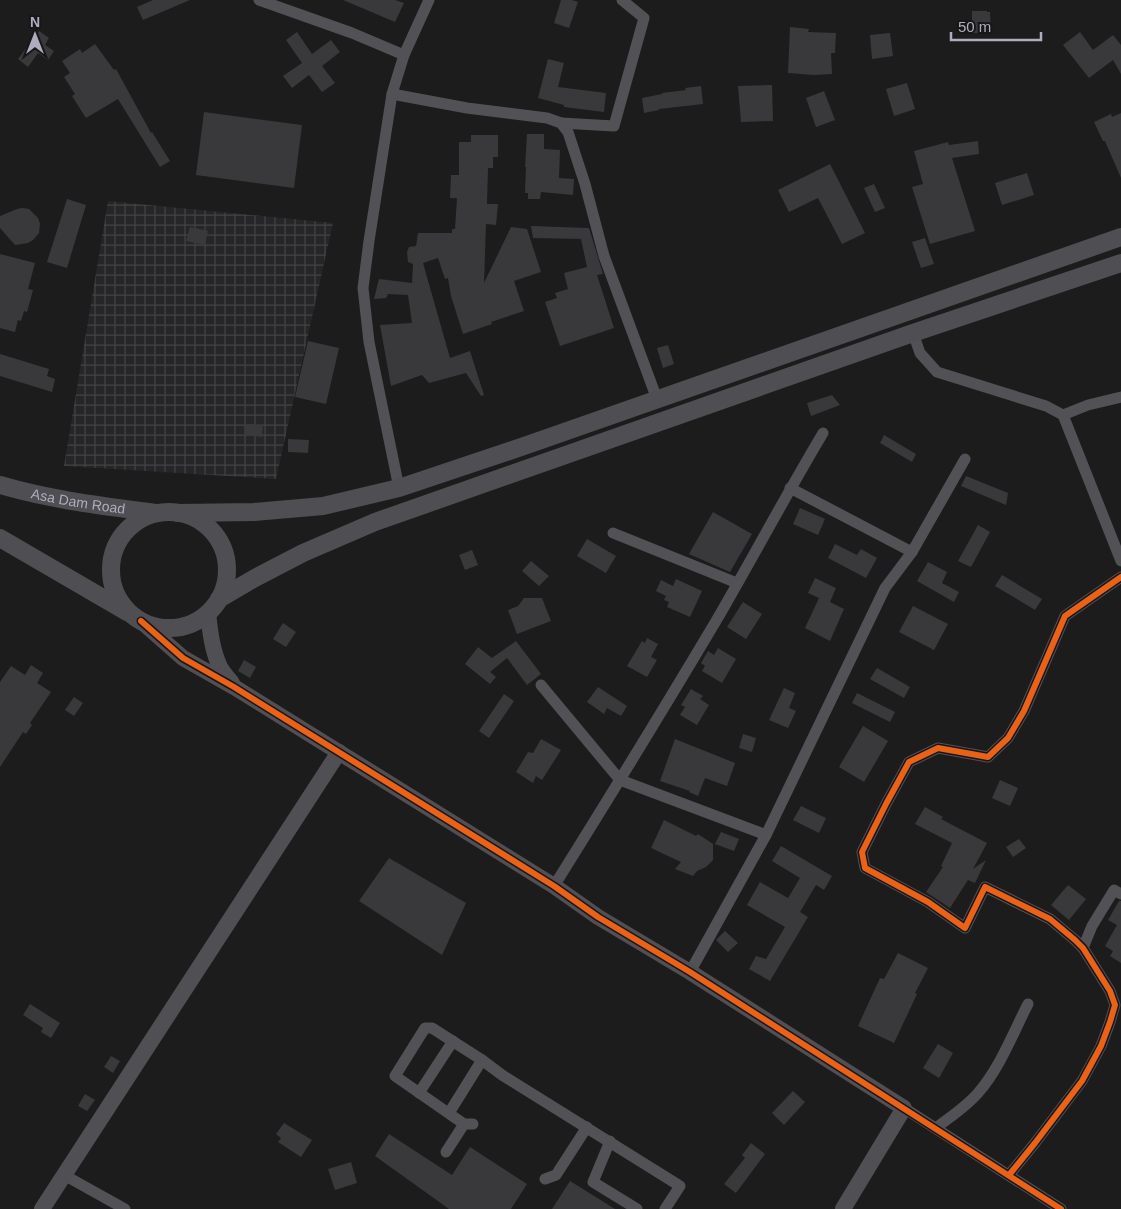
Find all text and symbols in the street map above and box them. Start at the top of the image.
north arrow [10,10,60,60]
scale bar [951,10,1041,42]
text: N [30,14,40,30]
text: 50 m [958,18,991,35]
street label: Asa Dam Road [30,485,126,517]

